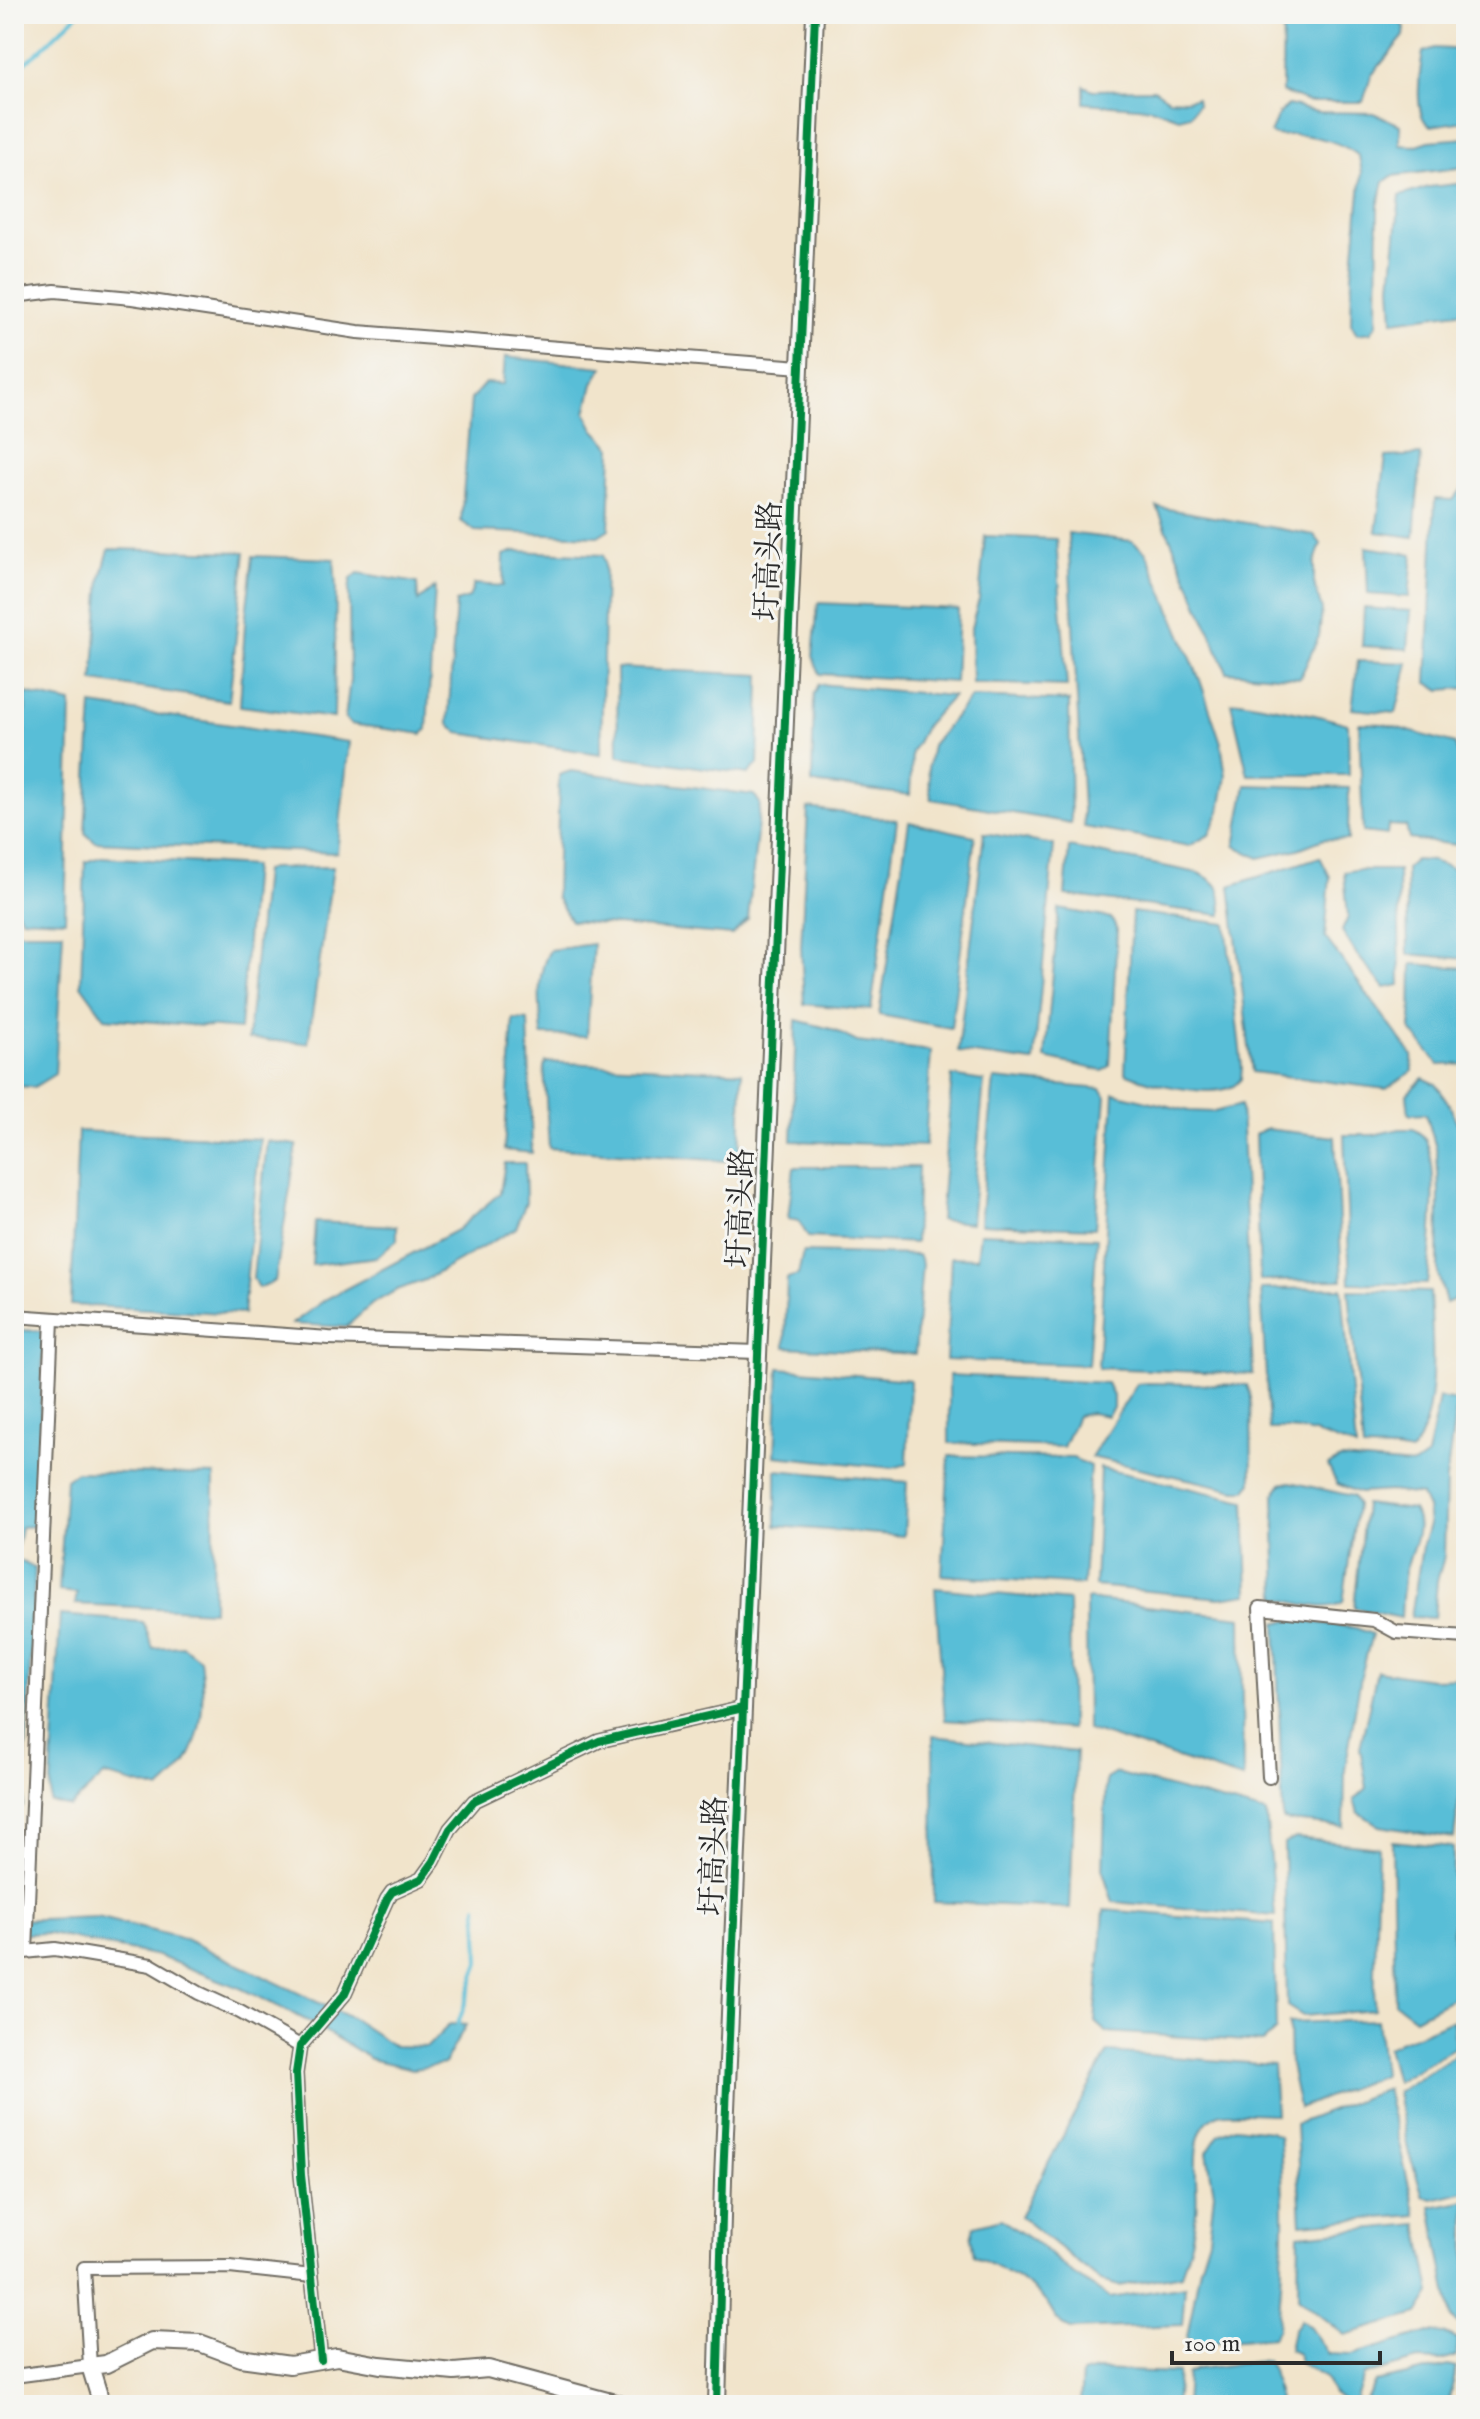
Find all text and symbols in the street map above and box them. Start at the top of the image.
street label: 圩高头路 [749,500,791,622]
street label: 圩高头路 [721,1147,763,1269]
street label: 圩高头路 [694,1795,736,1917]
scale bar [1172,2315,1380,2365]
text: 100 m [1184,2329,1240,2360]

